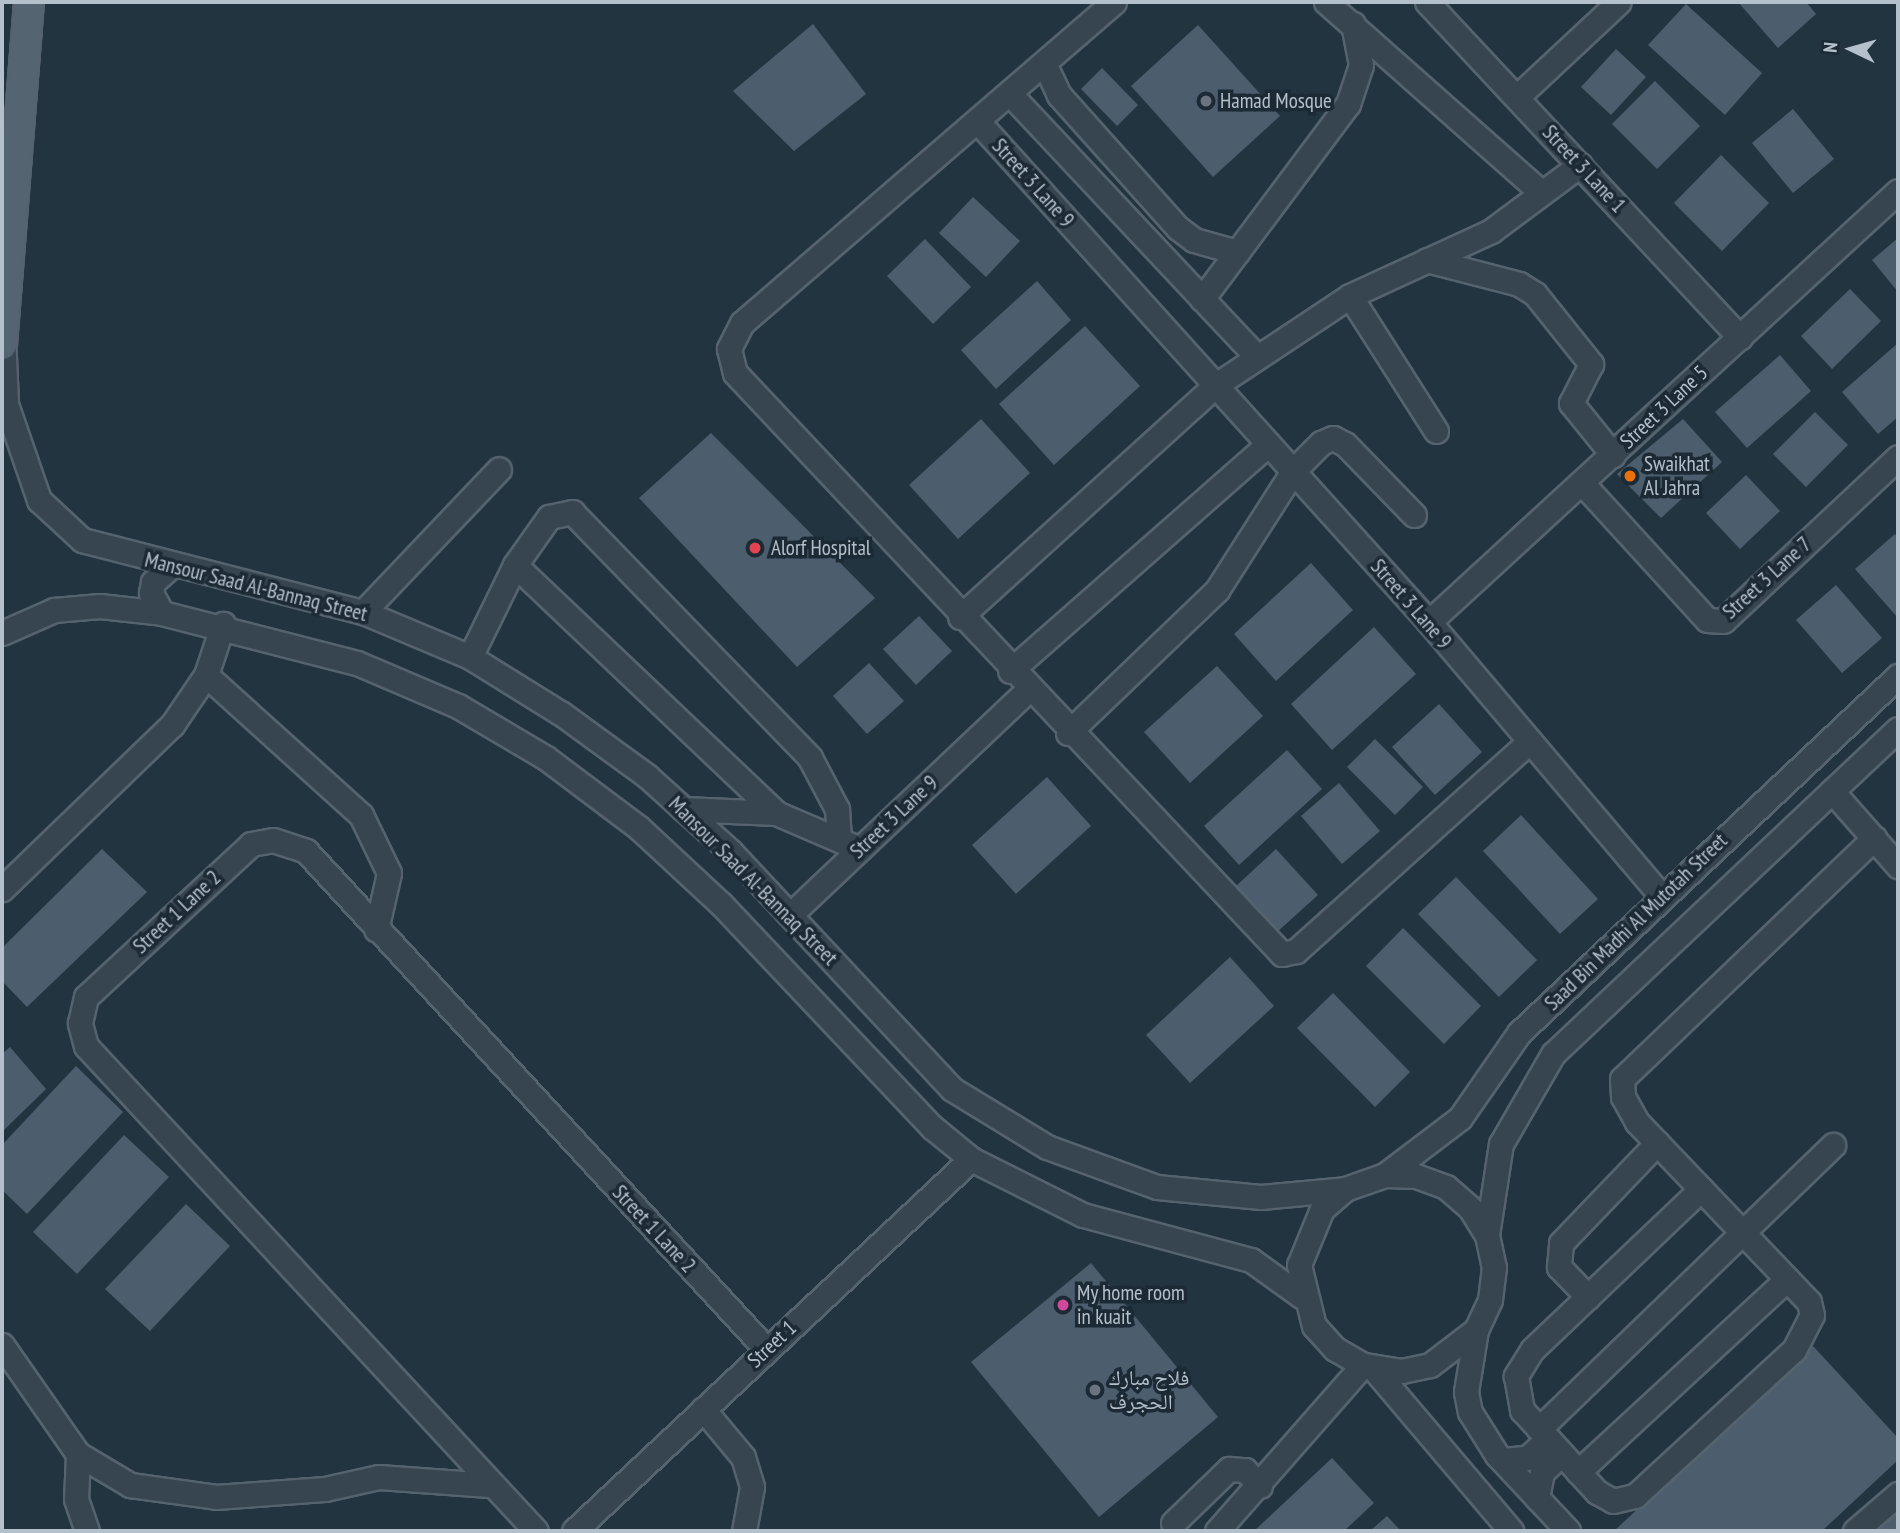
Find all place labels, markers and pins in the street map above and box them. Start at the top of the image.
place label: Hamad Mosque [1220,88,1332,114]
marker: Hamad Mosque [1198,93,1214,109]
place label: Swaikhat Al Jahra [1644,451,1710,501]
marker: Swaikhat Al Jahra [1622,468,1638,484]
place label: Alorf Hospital [771,535,871,561]
marker: Alorf Hospital [745,538,765,558]
place label: My home room in kuait [1077,1280,1185,1330]
marker: My home room in kuait [1055,1297,1071,1313]
place label: فلاح مبارك الحجرف [1109,1365,1189,1415]
marker: فلاح مبارك الحجرف [1087,1382,1103,1398]

